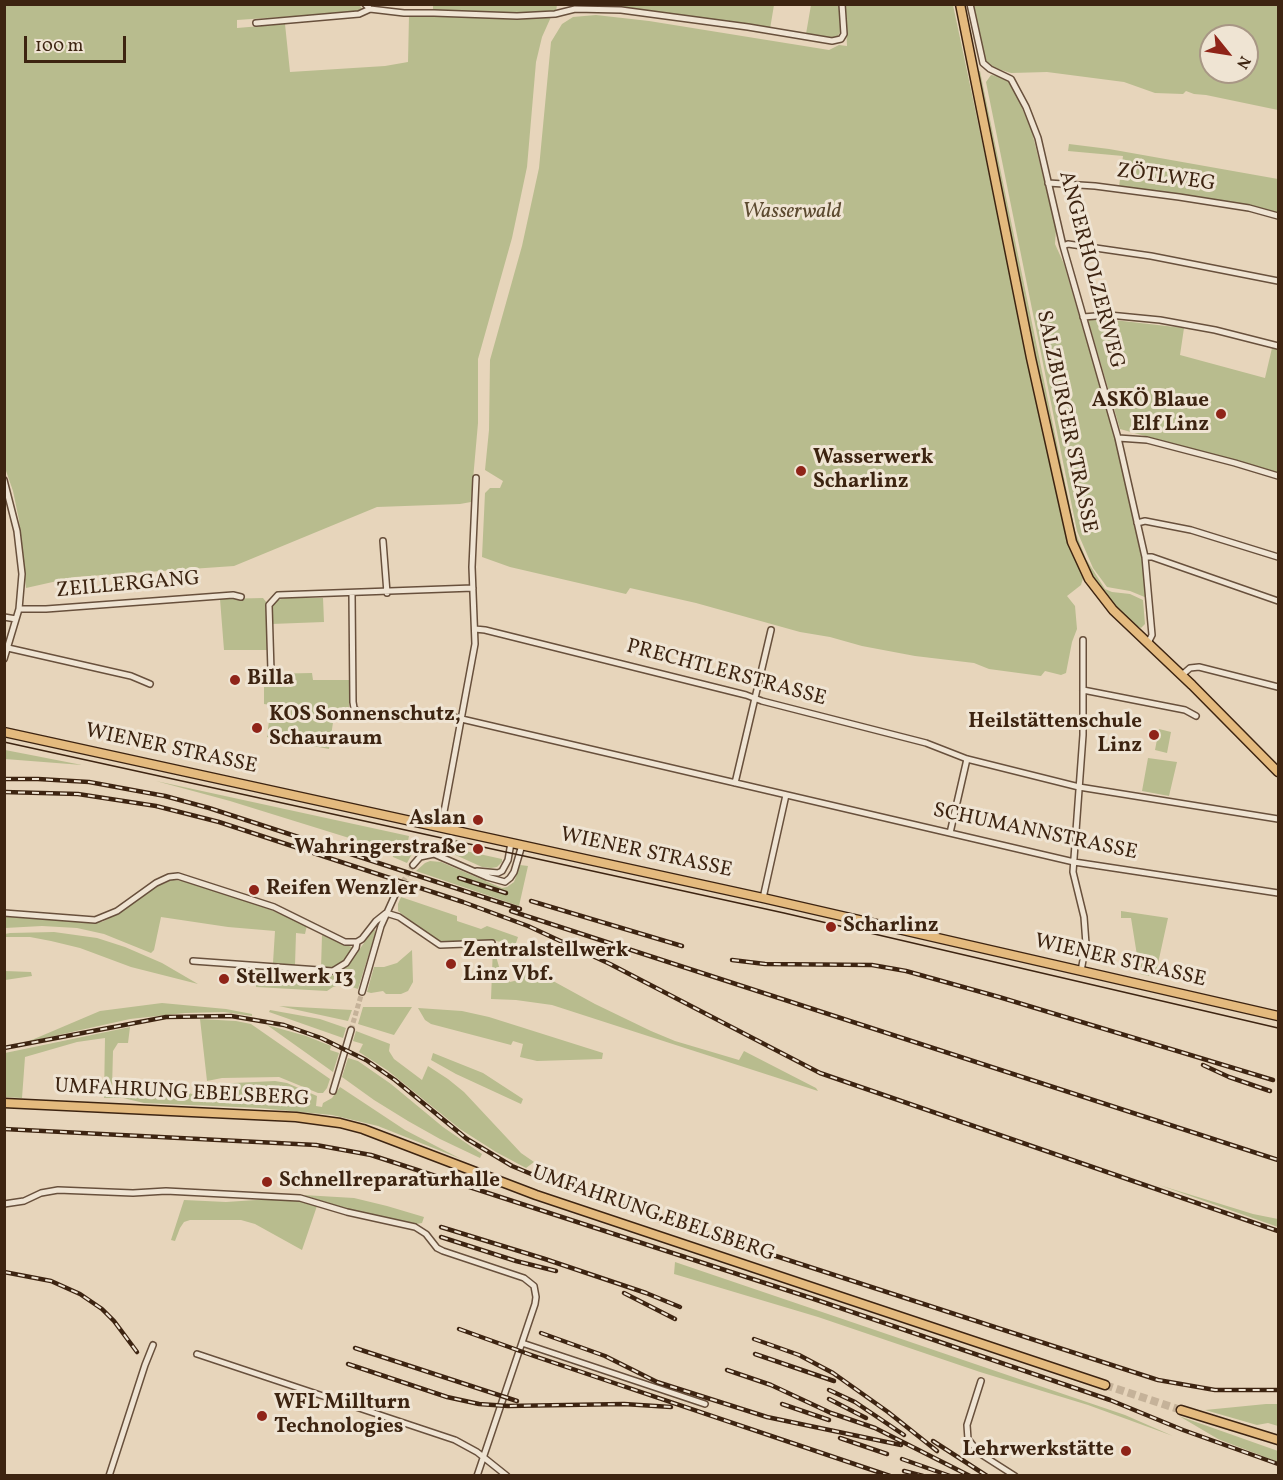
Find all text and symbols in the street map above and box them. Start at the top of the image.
scale bar [27,24,129,62]
north arrow [1199,24,1259,84]
text: 100 m [35,34,84,59]
text: N [1230,51,1255,73]
street label: ZÖTLWEG [1115,160,1217,198]
street label: ANGERHOLZERWEG [1052,168,1128,372]
park label: Wasserwald [742,200,842,226]
street label: SALZBURGER STRASSE [1029,308,1101,536]
place label: ASKÖ Blaue Elf Linz [1092,389,1209,439]
marker: ASKÖ Blaue Elf Linz [1214,407,1228,421]
place label: Wasserwerk Scharlinz [813,446,933,496]
marker: Wasserwerk Scharlinz [794,464,808,478]
street label: ZEILLERGANG [55,567,201,605]
street label: PRECHTLERSTRASSE [623,635,829,713]
place label: Billa [247,667,294,693]
marker: Billa [228,673,242,687]
place label: KOS Sonnenschutz, Schauraum [269,703,461,753]
place label: Heilstättenschule Linz [968,710,1142,760]
street label: WIENER STRASSE [83,719,259,781]
marker: KOS Sonnenschutz, Schauraum [250,721,264,735]
marker: Heilstättenschule Linz [1147,728,1161,742]
street label: SCHUMANNSTRASSE [931,799,1139,867]
place label: Aslan [409,807,466,833]
marker: Aslan [471,813,485,827]
street label: WIENER STRASSE [558,823,734,885]
place label: Wahringerstraße [294,836,466,862]
marker: Wahringerstraße [471,842,485,856]
place label: Reifen Wenzler [266,877,418,903]
marker: Reifen Wenzler [247,883,261,897]
place label: Scharlinz [843,914,938,940]
marker: Scharlinz [824,920,838,934]
street label: WIENER STRASSE [1032,930,1208,994]
place label: Zentralstellwerk Linz Vbf. [463,939,629,989]
marker: Zentralstellwerk Linz Vbf. [444,957,458,971]
place label: Stellwerk 13 [236,966,353,992]
marker: Stellwerk 13 [217,972,231,986]
street label: UMFAHRUNG EBELSBERG [54,1075,310,1113]
street label: UMFAHRUNG EBELSBERG [528,1161,778,1269]
place label: Schnellreparaturhalle [279,1169,500,1195]
marker: Schnellreparaturhalle [260,1175,274,1189]
place label: WFL Millturn Technologies [274,1391,411,1441]
marker: WFL Millturn Technologies [255,1409,269,1423]
place label: Lehrwerkstätte [962,1438,1114,1464]
marker: Lehrwerkstätte [1119,1444,1133,1458]

